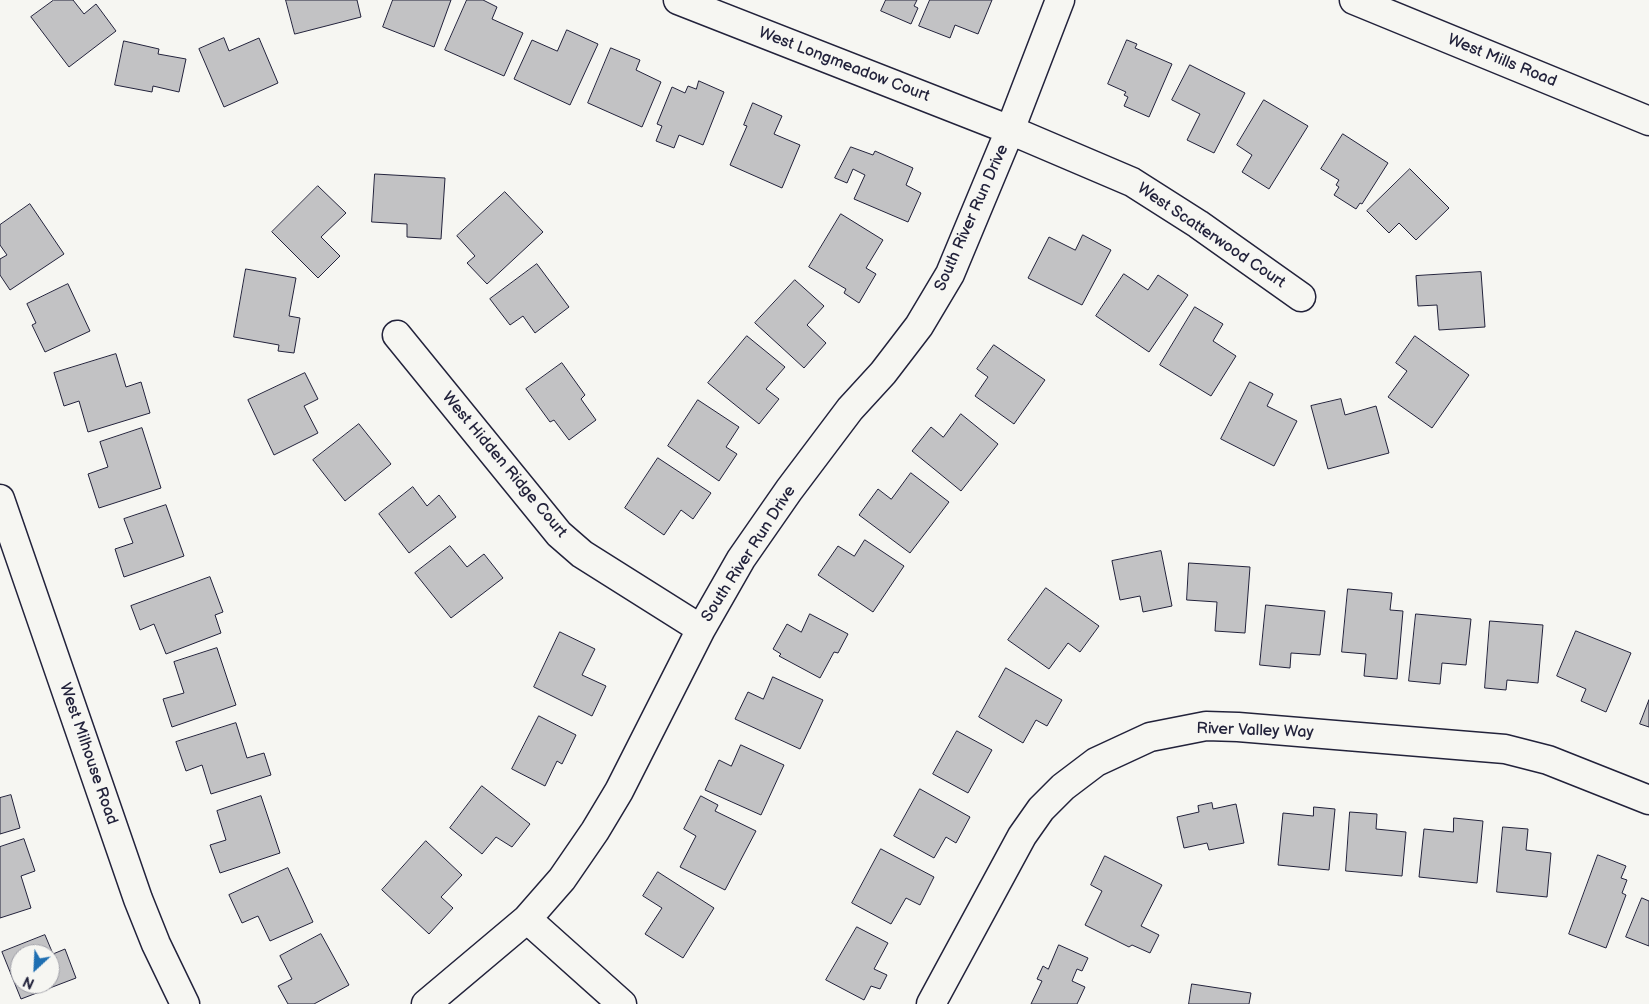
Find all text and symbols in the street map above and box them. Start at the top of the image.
street label: West Longmeadow Court [756,24,932,106]
street label: West Mills Road [1445,30,1559,92]
street label: South River Run Drive [931,142,1013,294]
street label: West Scatterwood Court [1133,179,1289,293]
street label: West Hidden Ridge Court [437,388,571,542]
street label: South River Run Drive [698,482,800,626]
street label: West Milhouse Road [55,681,121,827]
street label: River Valley Way [1196,719,1314,743]
north arrow [10,944,60,994]
text: N [21,972,37,992]

